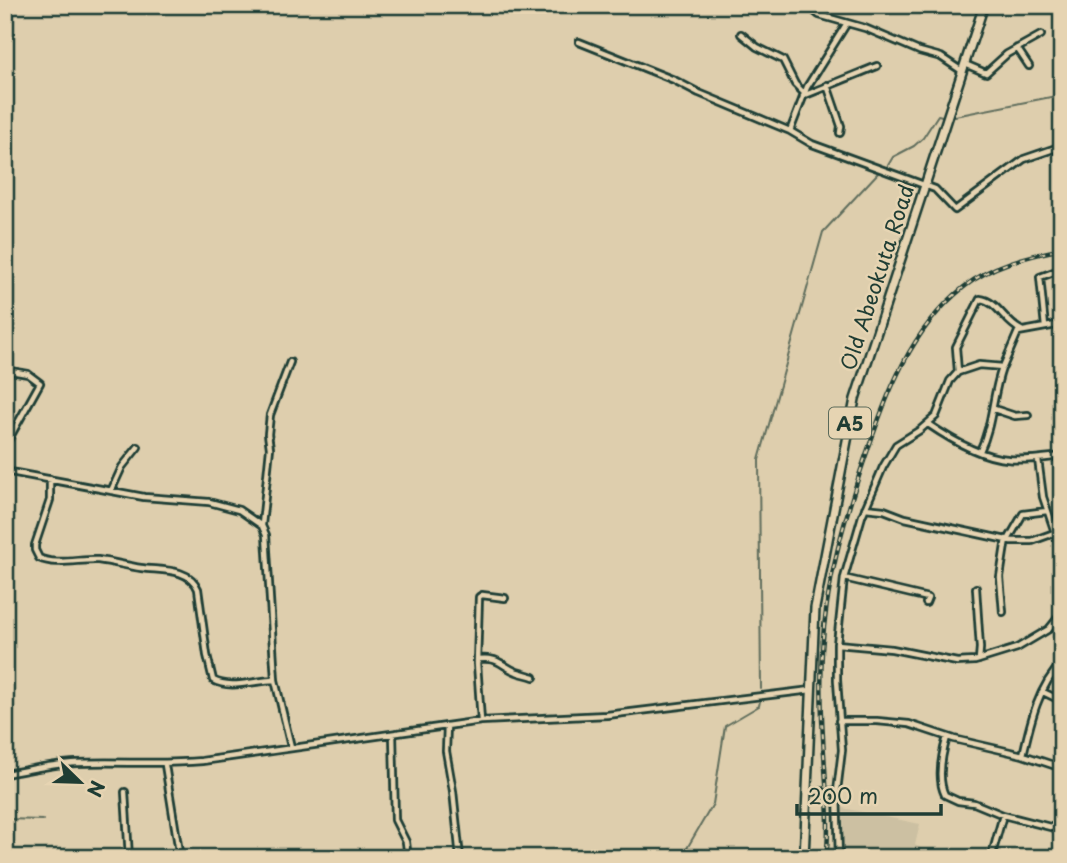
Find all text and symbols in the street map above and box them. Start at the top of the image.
street label: Old Abeokuta Road [831,180,921,374]
road number: A5 [829,408,871,438]
north arrow [46,748,116,818]
scale bar [797,772,941,816]
text: N [81,777,112,801]
text: 200 m [808,779,878,811]

